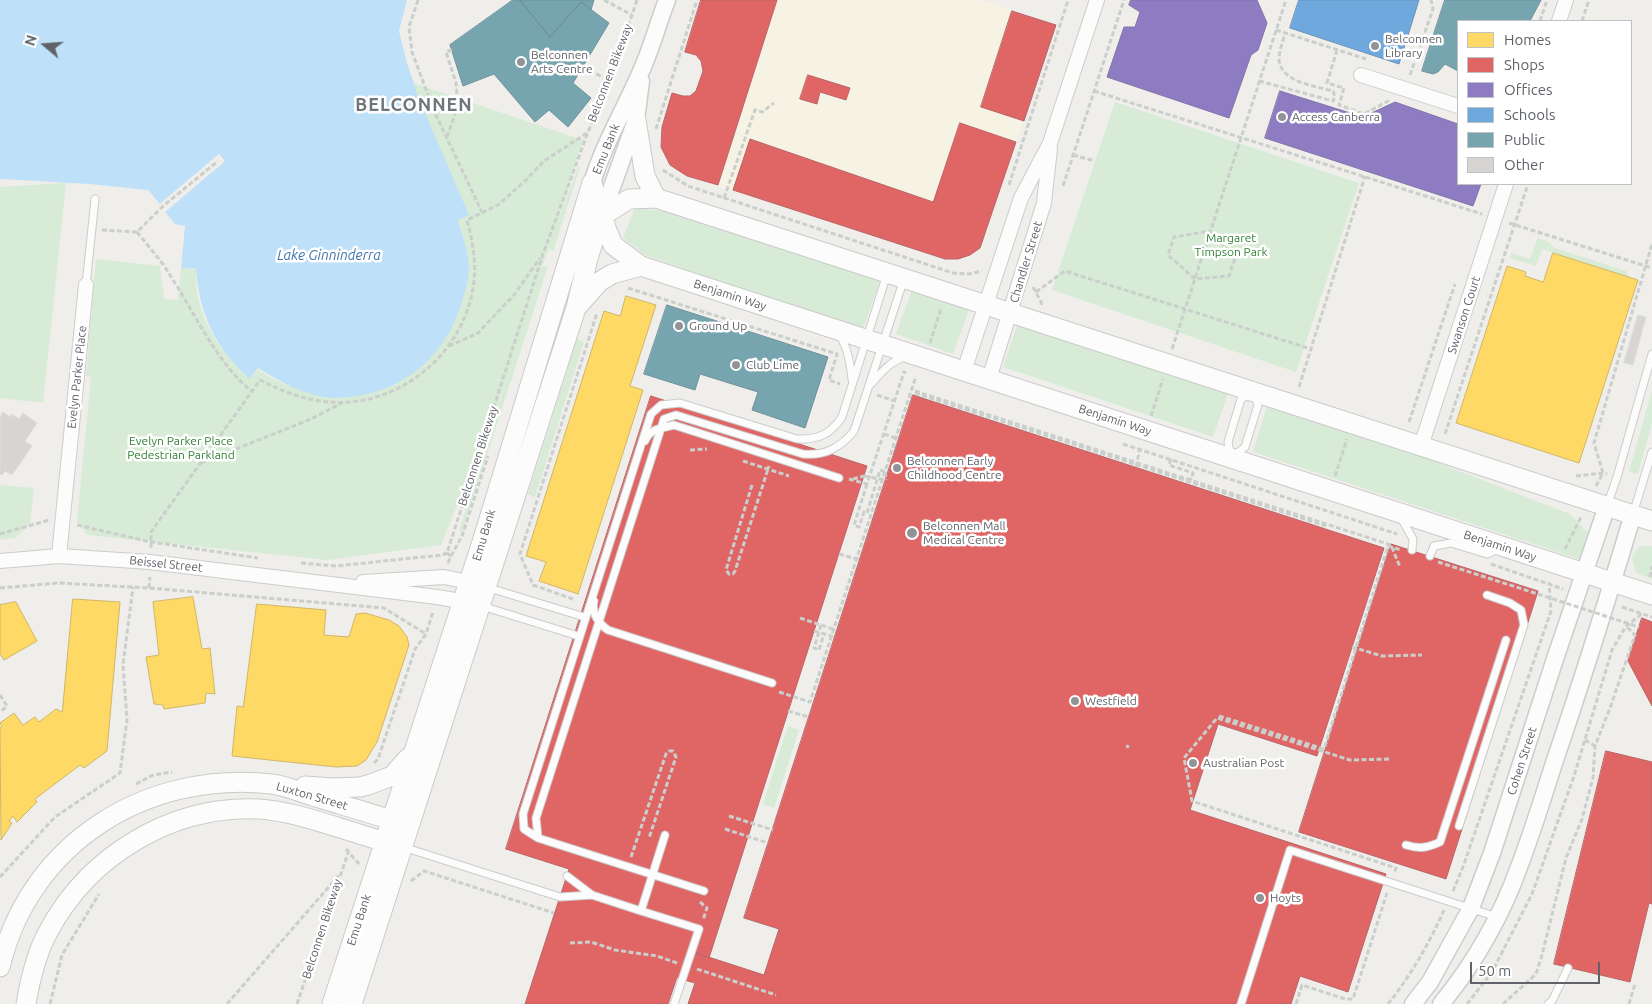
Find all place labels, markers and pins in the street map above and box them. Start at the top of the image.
place label: Belconnen Library [1385,32,1442,60]
marker: Belconnen Library [1369,40,1381,52]
place label: Belconnen Arts Centre [531,48,593,76]
marker: Belconnen Arts Centre [515,56,527,68]
place label: Access Canberra [1292,110,1380,124]
marker: Access Canberra [1276,111,1288,123]
place label: Ground Up [689,319,747,333]
marker: Ground Up [673,320,685,332]
place label: Club Lime [746,358,799,372]
marker: Club Lime [730,359,742,371]
place label: Belconnen Early Childhood Centre [907,454,1002,482]
marker: Belconnen Early Childhood Centre [891,462,903,474]
place label: Belconnen Mall Medical Centre [923,519,1006,547]
marker: Belconnen Mall Medical Centre [905,526,919,540]
place label: Westfield [1085,694,1137,708]
marker: Westfield [1069,695,1081,707]
place label: Australian Post [1203,756,1284,770]
marker: Australian Post [1187,757,1199,769]
place label: Hoyts [1270,891,1301,905]
marker: Hoyts [1254,892,1266,904]

